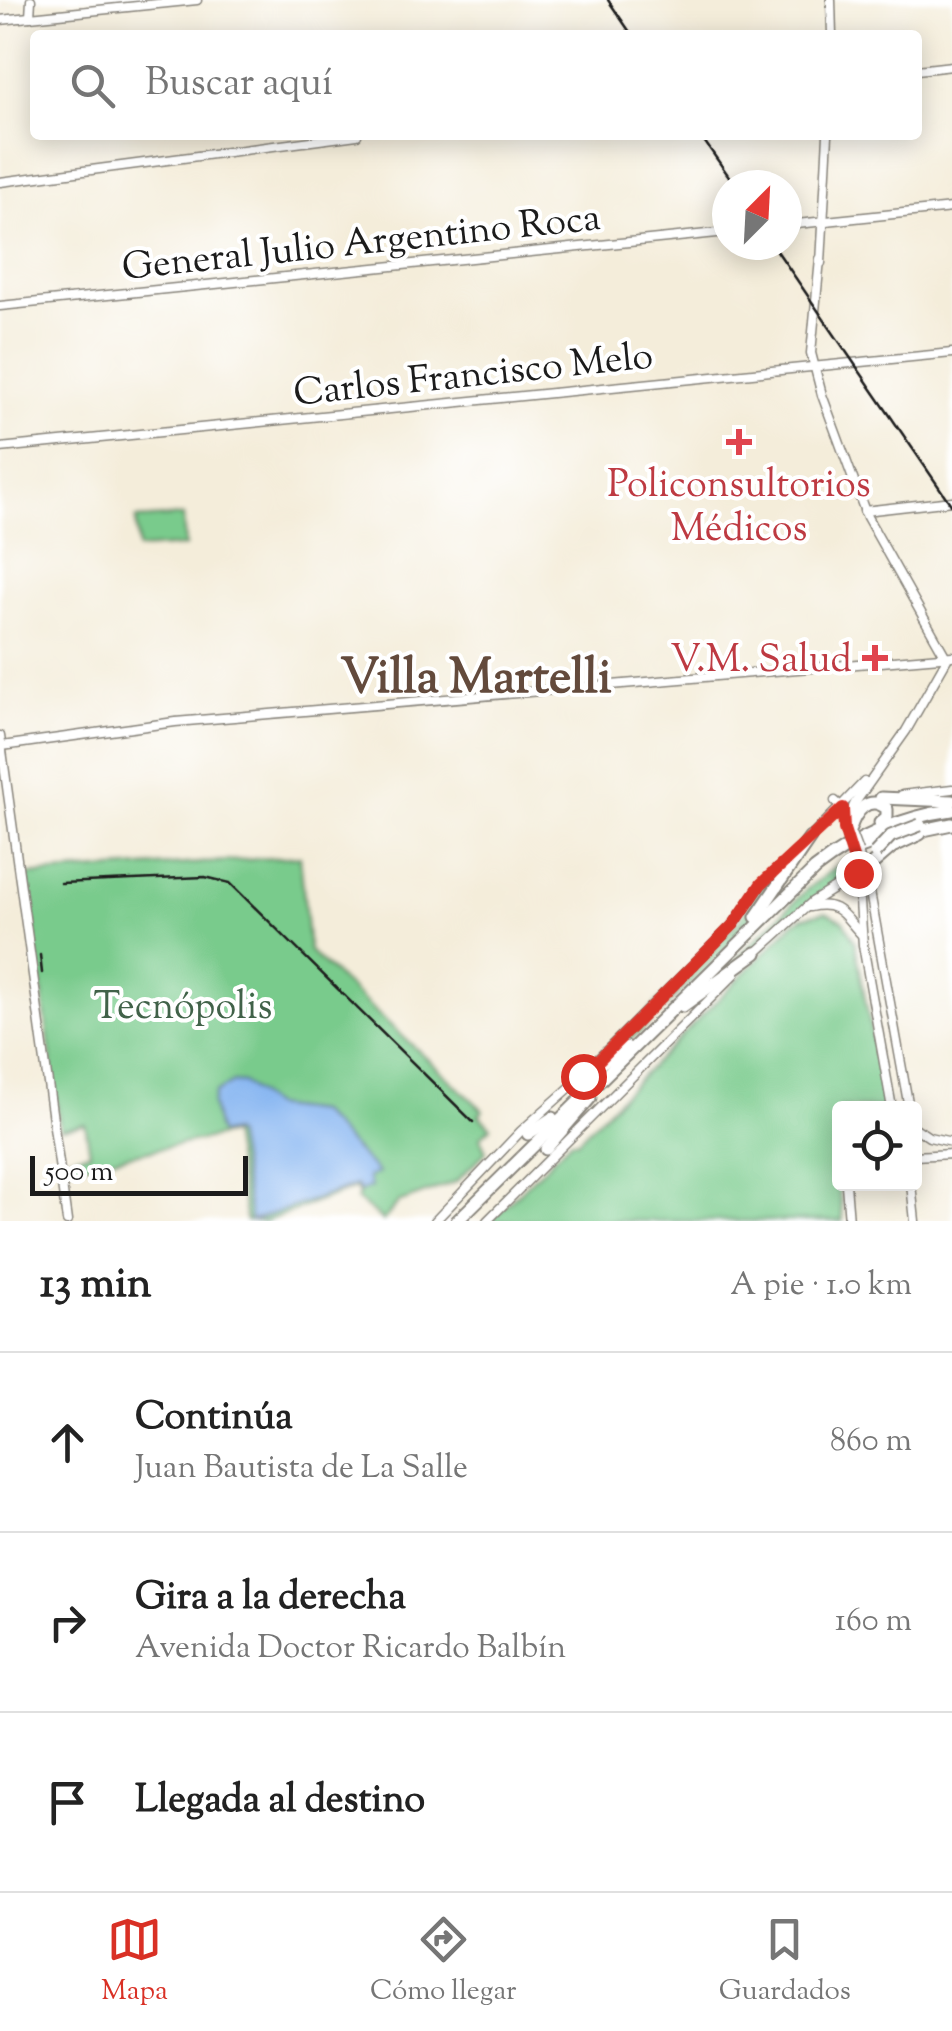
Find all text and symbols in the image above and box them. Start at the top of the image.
search box [30,30,922,140]
icon: search [65,58,120,113]
text: Buscar aquí [145,58,333,112]
north arrow [712,170,802,260]
street label: General Julio Argentino Roca [119,193,603,297]
street label: Carlos Francisco Melo [291,331,656,423]
marker: Policonsultorios Médicos [726,429,752,455]
place label: Policonsultorios Médicos [607,460,871,558]
place label: V.M. Salud [670,635,852,689]
marker: V.M. Salud [862,645,888,671]
district label: Villa Martelli [340,646,612,715]
route end [836,851,882,897]
park label: Tecnópolis [94,982,272,1036]
route start [561,1054,607,1100]
map controls [832,1101,922,1191]
button: locate [832,1101,922,1191]
scale bar [30,1151,248,1196]
text: 500 m [45,1153,113,1193]
text: 13 min [40,1256,152,1316]
text: A pie · 1.0 km [730,1263,912,1309]
text: Continúa [135,1392,293,1446]
icon: ahead [40,1415,95,1470]
text: 860 m [830,1419,912,1465]
text: Juan Bautista de La Salle [135,1446,468,1492]
text: Gira a la derecha [135,1572,406,1626]
icon: right [40,1595,95,1650]
text: 160 m [835,1599,912,1645]
text: Avenida Doctor Ricardo Balbín [135,1626,566,1672]
icon: arrive [40,1775,95,1830]
text: Llegada al destino [135,1775,425,1829]
tab: Mapa [101,1912,168,2012]
tab: Cómo llegar [370,1912,516,2012]
tab: Guardados [719,1912,851,2012]

